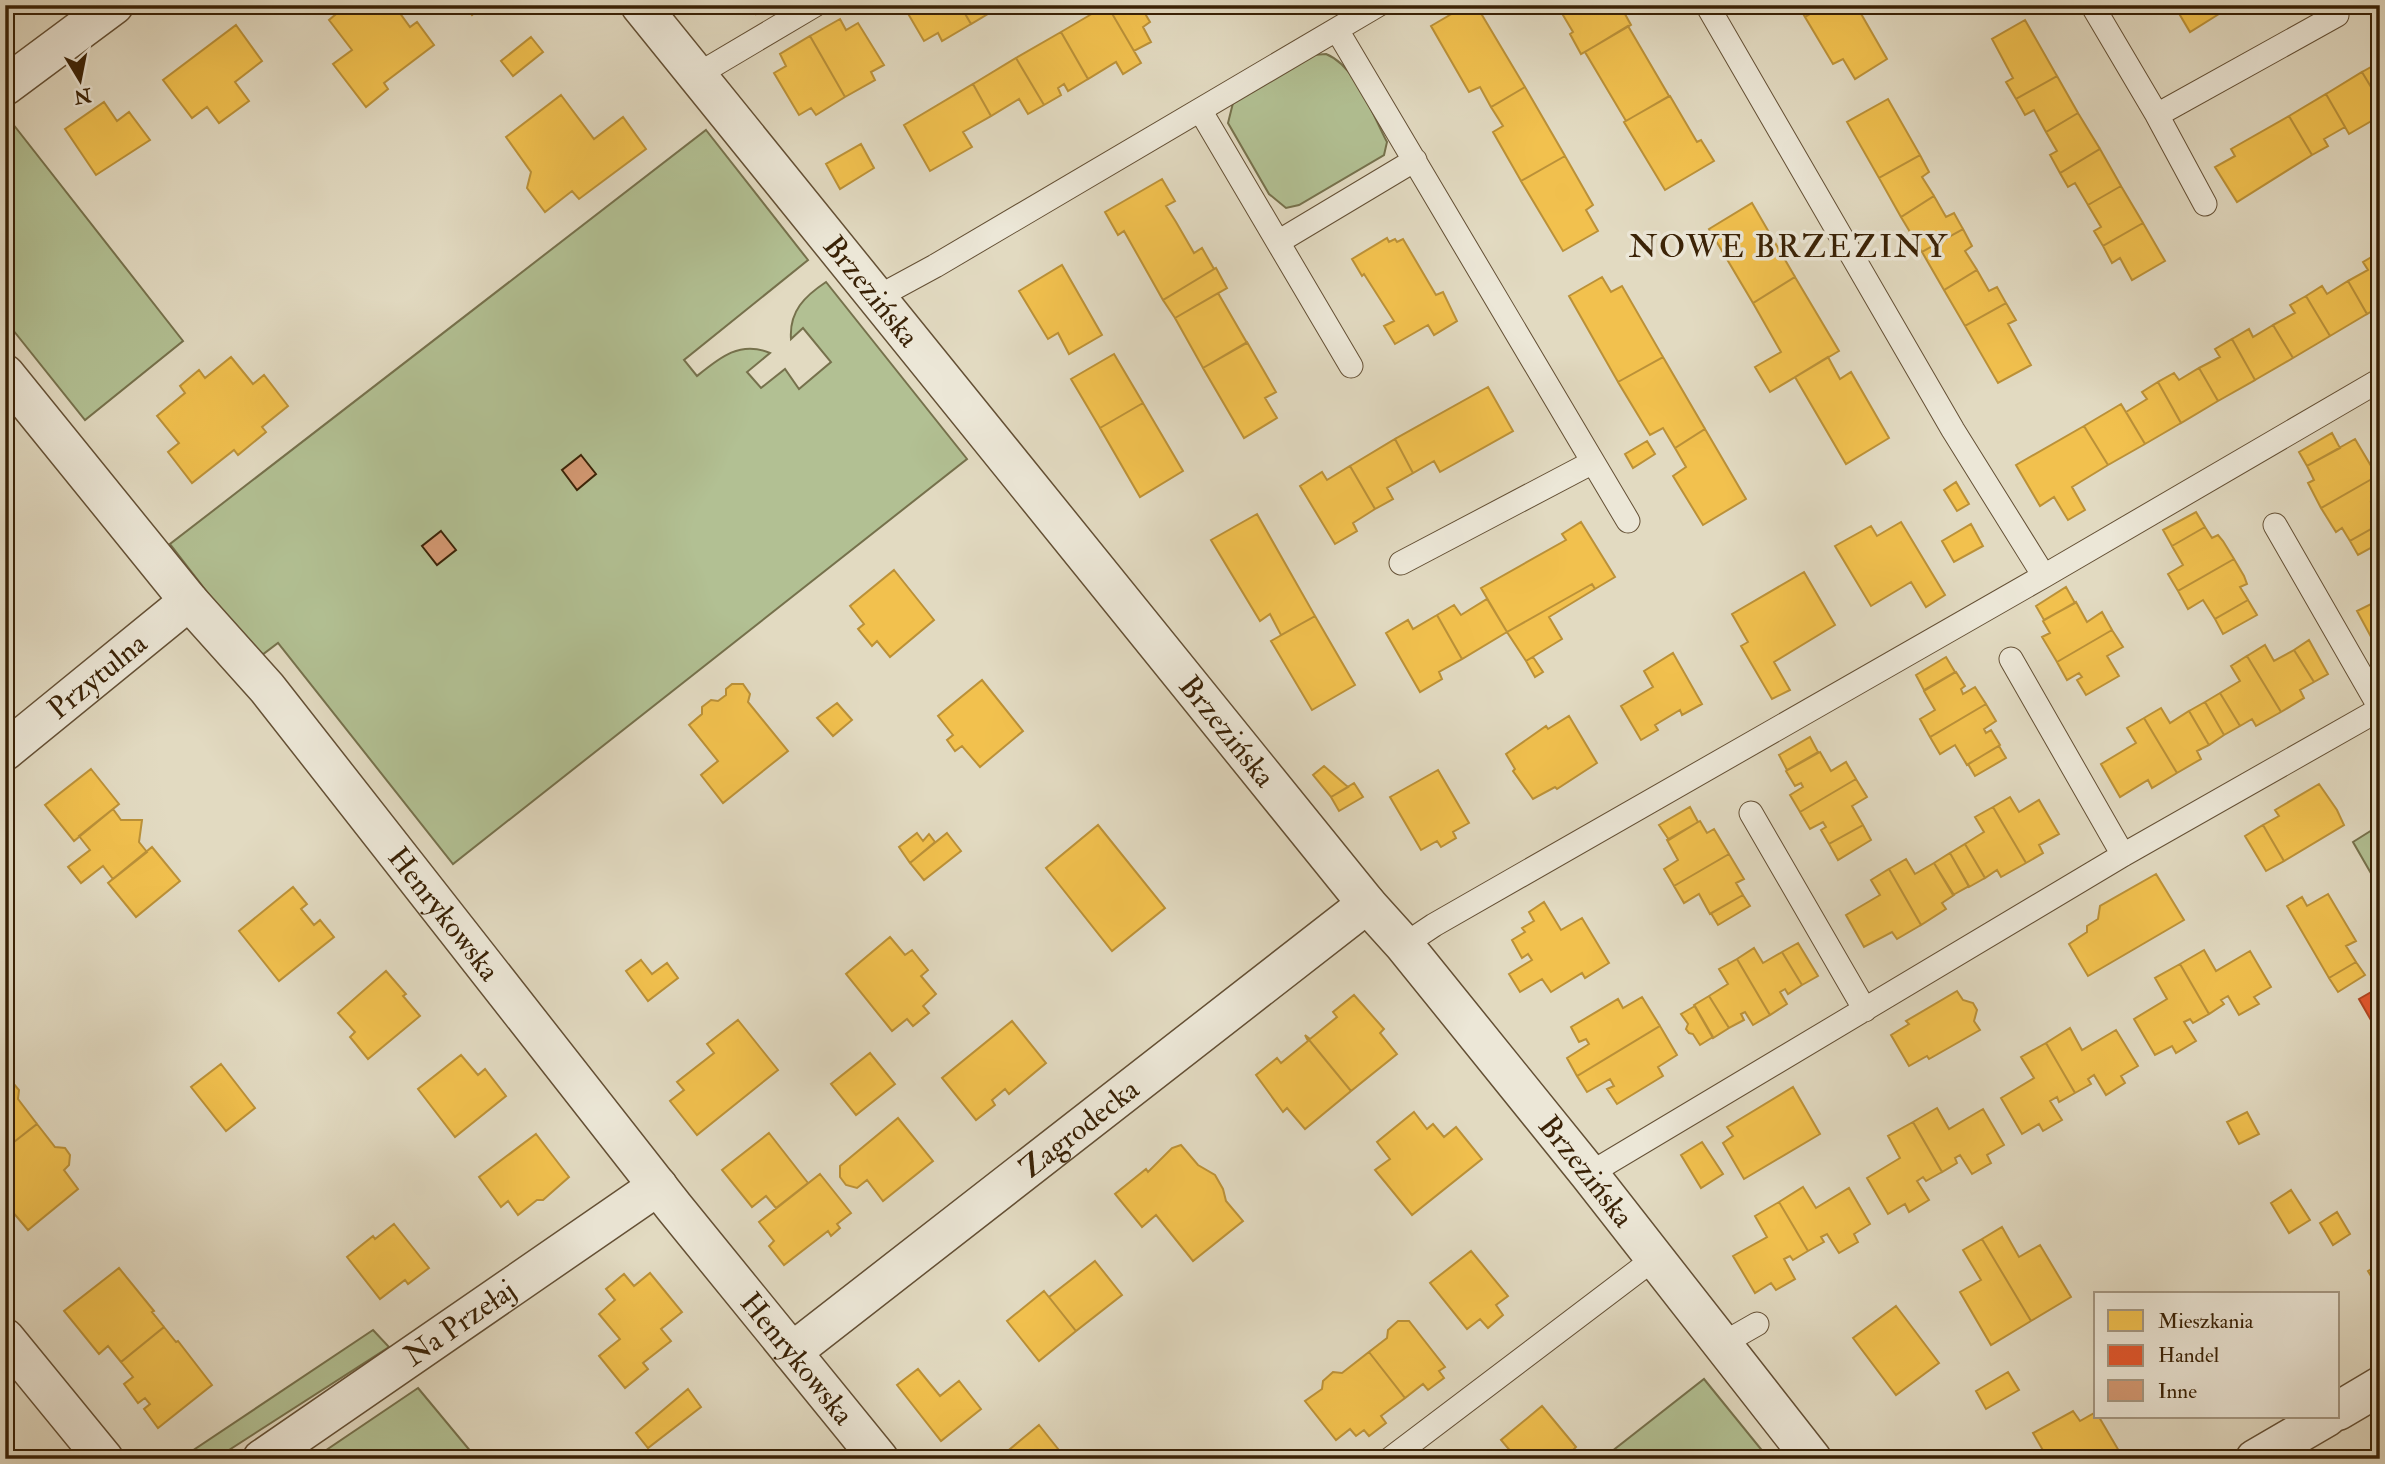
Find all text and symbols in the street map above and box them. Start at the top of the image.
north arrow [46,46,116,116]
text: N [71,82,94,109]
district label: NOWE BRZEZINY [1629,227,1949,267]
street label: Brzezińska [815,228,927,355]
street label: Przytulna [41,624,155,727]
street label: Brzezińska [1171,668,1283,795]
street label: Henrykowska [380,840,508,989]
street label: Zagrodecka [1012,1070,1147,1187]
street label: Brzezińska [1530,1108,1642,1235]
street label: Na Przełaj [397,1272,523,1375]
street label: Henrykowska [732,1285,862,1433]
legend [2094,1292,2340,1418]
text: Mieszkania [2158,1308,2254,1335]
text: Handel [2158,1342,2220,1369]
text: Inne [2158,1378,2197,1405]

